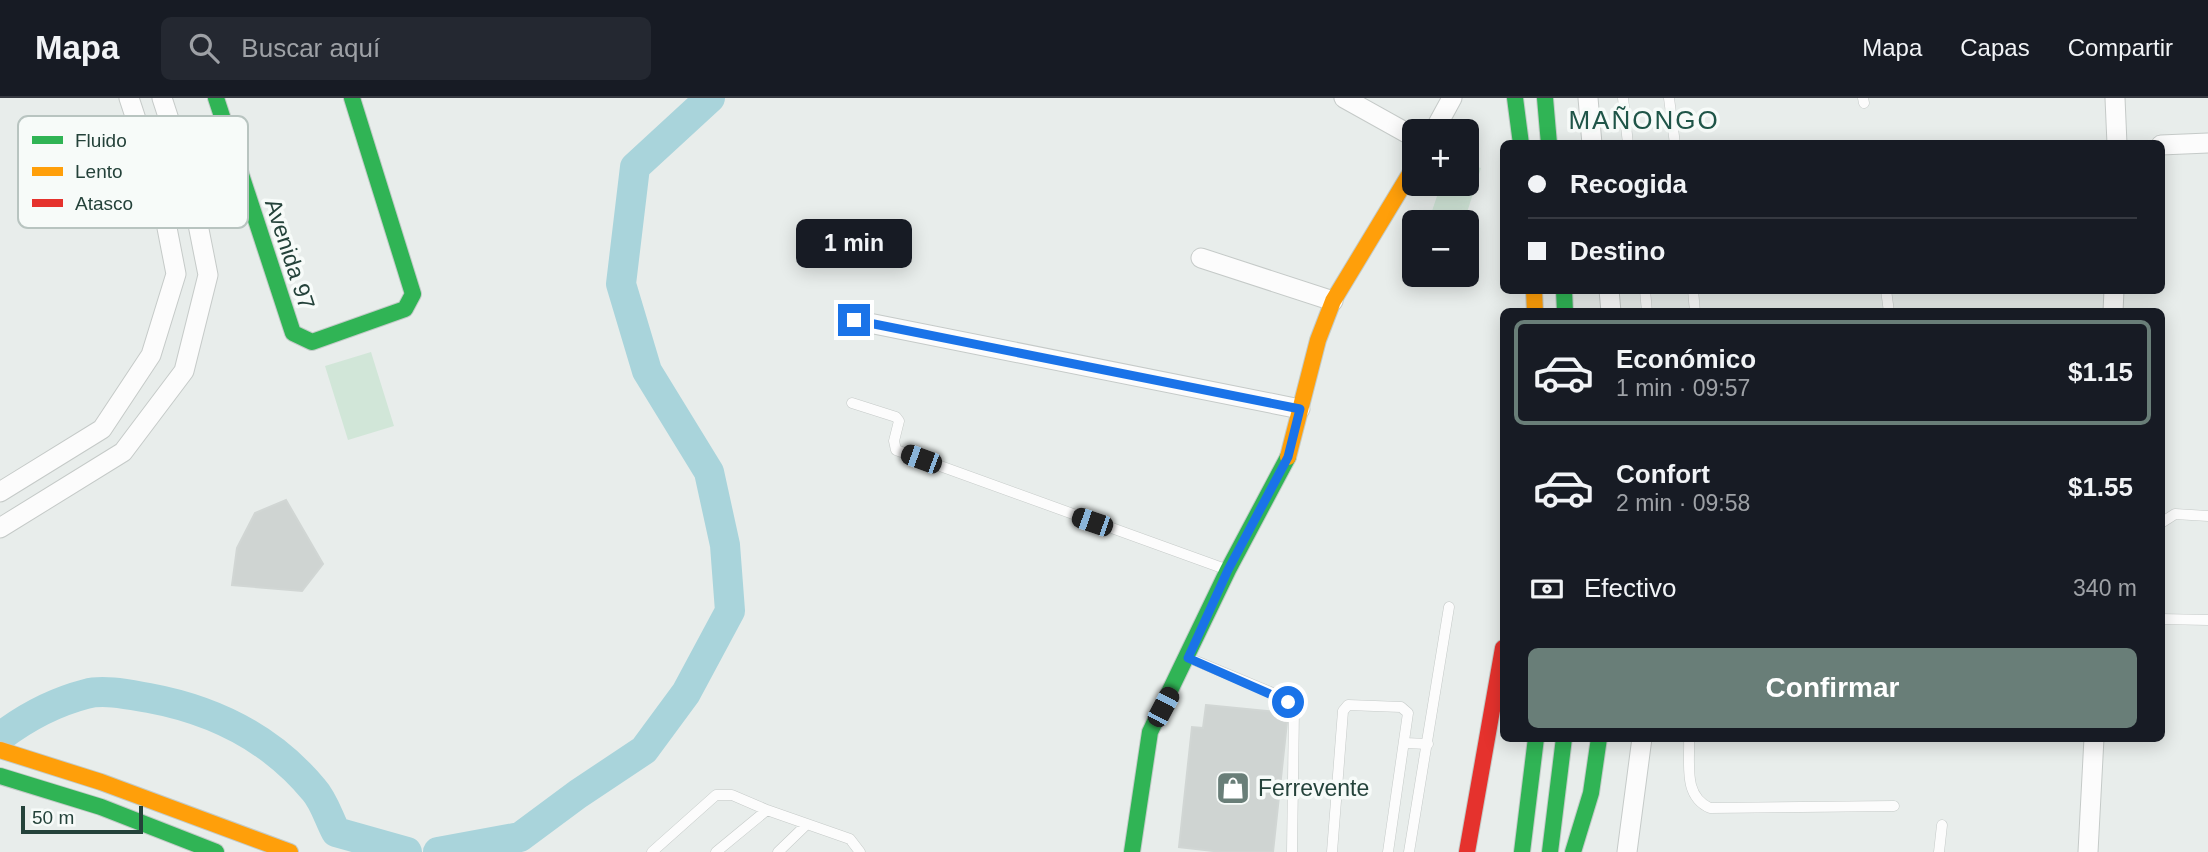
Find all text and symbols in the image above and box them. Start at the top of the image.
search box [161,17,651,80]
text: Mapa [35,29,119,66]
icon: search [185,29,223,67]
text: Buscar aquí [241,33,380,63]
text: Mapa [1862,34,1922,61]
text: Capas [1960,34,2030,61]
text: Compartir [2068,34,2173,61]
district label: MAÑONGO [1568,105,1720,135]
legend [18,116,248,228]
map controls [1402,119,1479,287]
button: + [1402,119,1479,196]
text: Fluido [75,130,127,151]
text: Lento [75,161,123,182]
text: Recogida [1570,169,1687,199]
text: Atasco [75,193,133,214]
street label: Avenida 97 [260,195,320,313]
button: − [1402,210,1479,287]
callout: 1 min [796,218,912,268]
text: 1 min [824,230,884,256]
text: Destino [1570,236,1665,266]
route end [838,304,870,336]
icon: car [1532,341,1595,404]
text: Económico [1616,344,1756,374]
text: $1.15 [2068,357,2133,387]
text: 1 min · 09:57 [1616,375,1750,401]
car [898,442,945,476]
icon: car [1532,456,1595,519]
text: Confort [1616,459,1710,489]
text: $1.55 [2068,472,2133,502]
text: 2 min · 09:58 [1616,490,1750,516]
car [1069,505,1116,539]
icon: cash [1528,570,1566,608]
text: Efectivo [1584,573,1677,603]
text: 340 m [2073,575,2137,601]
button: Confirmar [1528,648,2137,728]
car [1144,684,1183,730]
route start [1272,686,1304,718]
shop icon: Ferrevente [1214,769,1252,807]
place label: Ferrevente [1258,775,1369,801]
scale bar [21,803,144,835]
text: 50 m [32,807,74,828]

